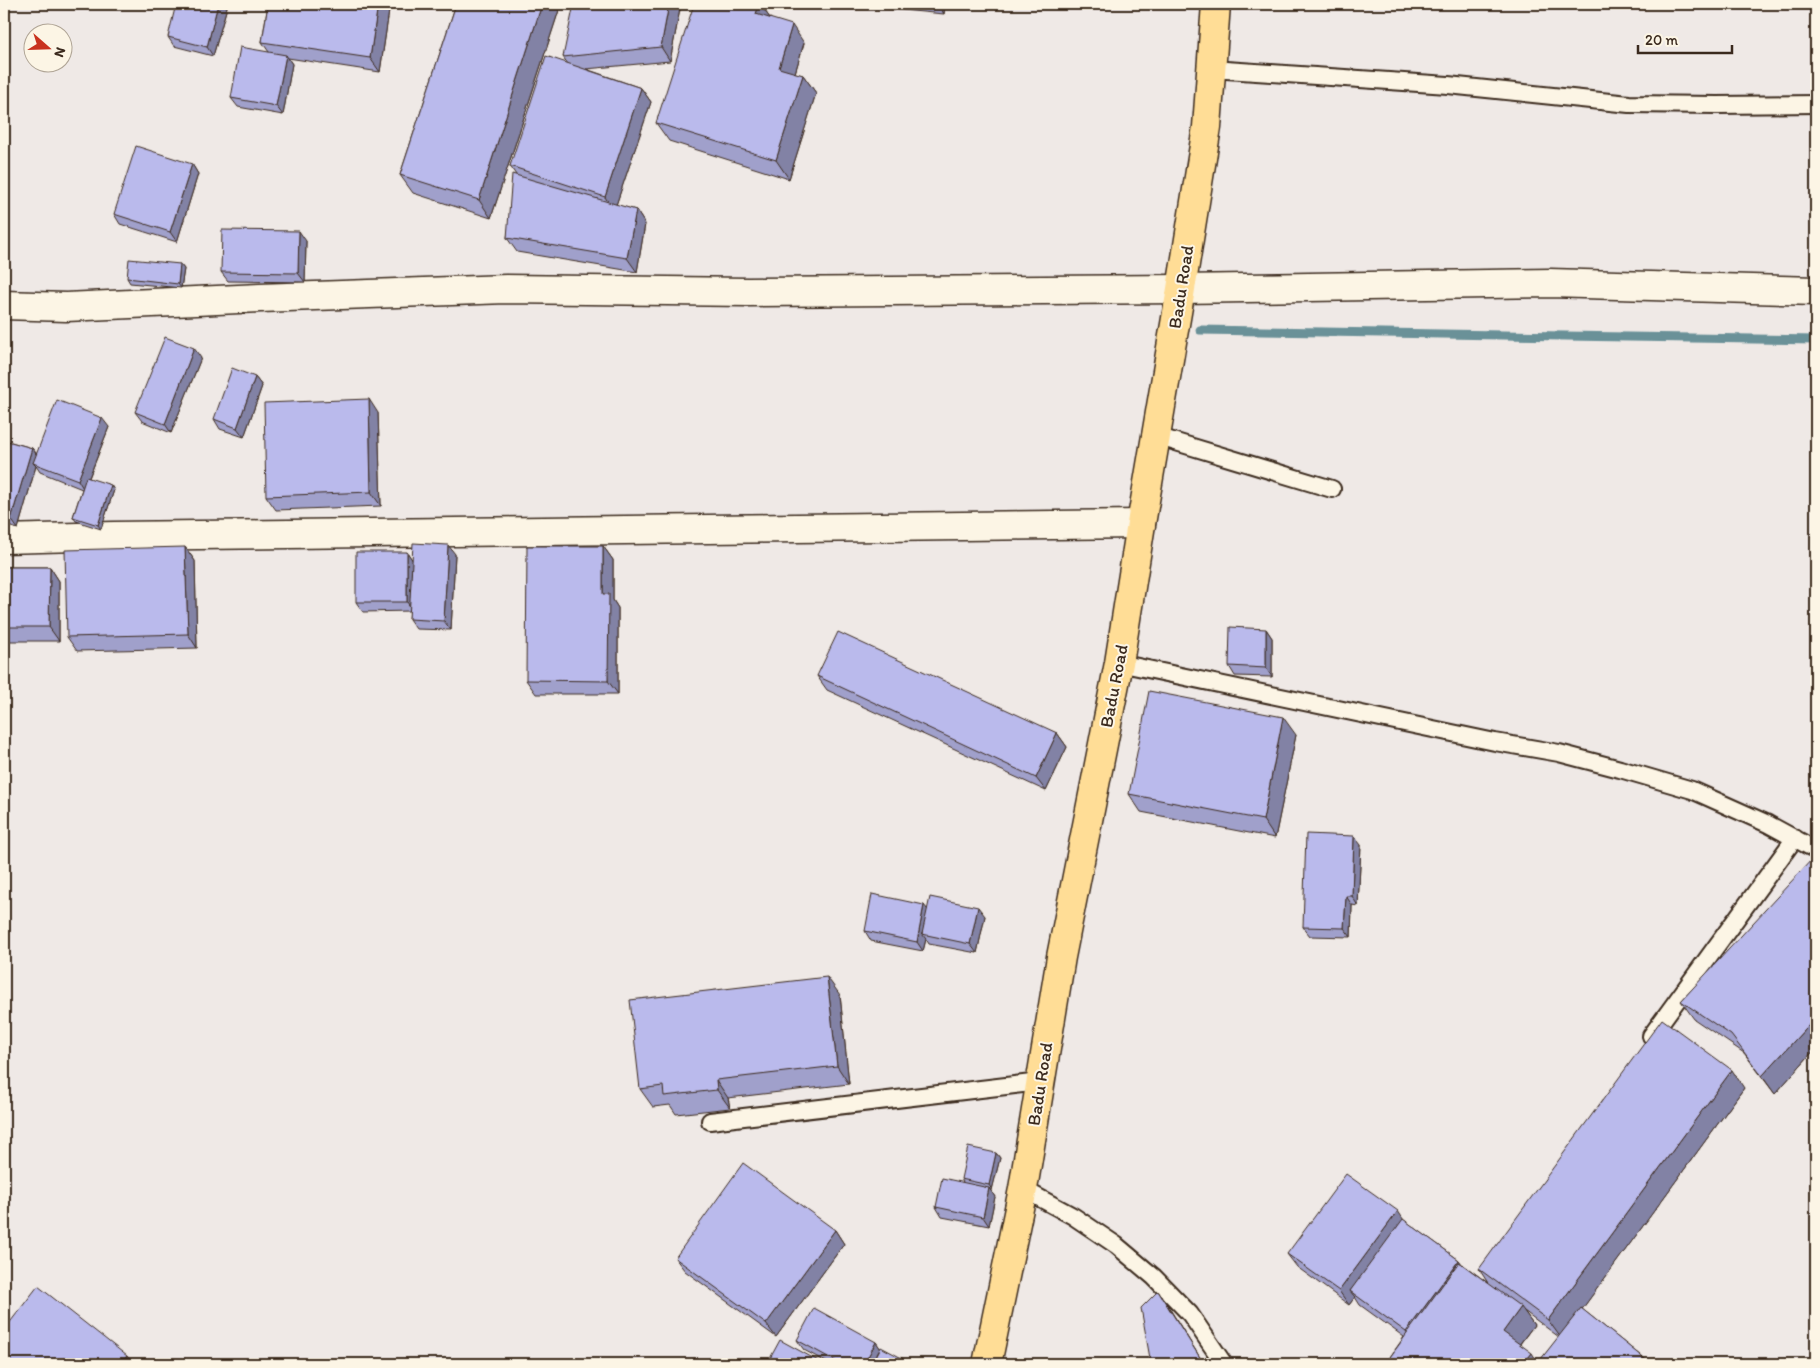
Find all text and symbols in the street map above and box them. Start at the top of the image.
north arrow [22,22,72,72]
scale bar [1638,22,1731,54]
text: 20 m [1645,31,1679,49]
text: N [50,45,69,60]
street label: Badu Road [1164,243,1199,330]
street label: Badu Road [1095,642,1133,729]
street label: Badu Road [1023,1040,1058,1127]

